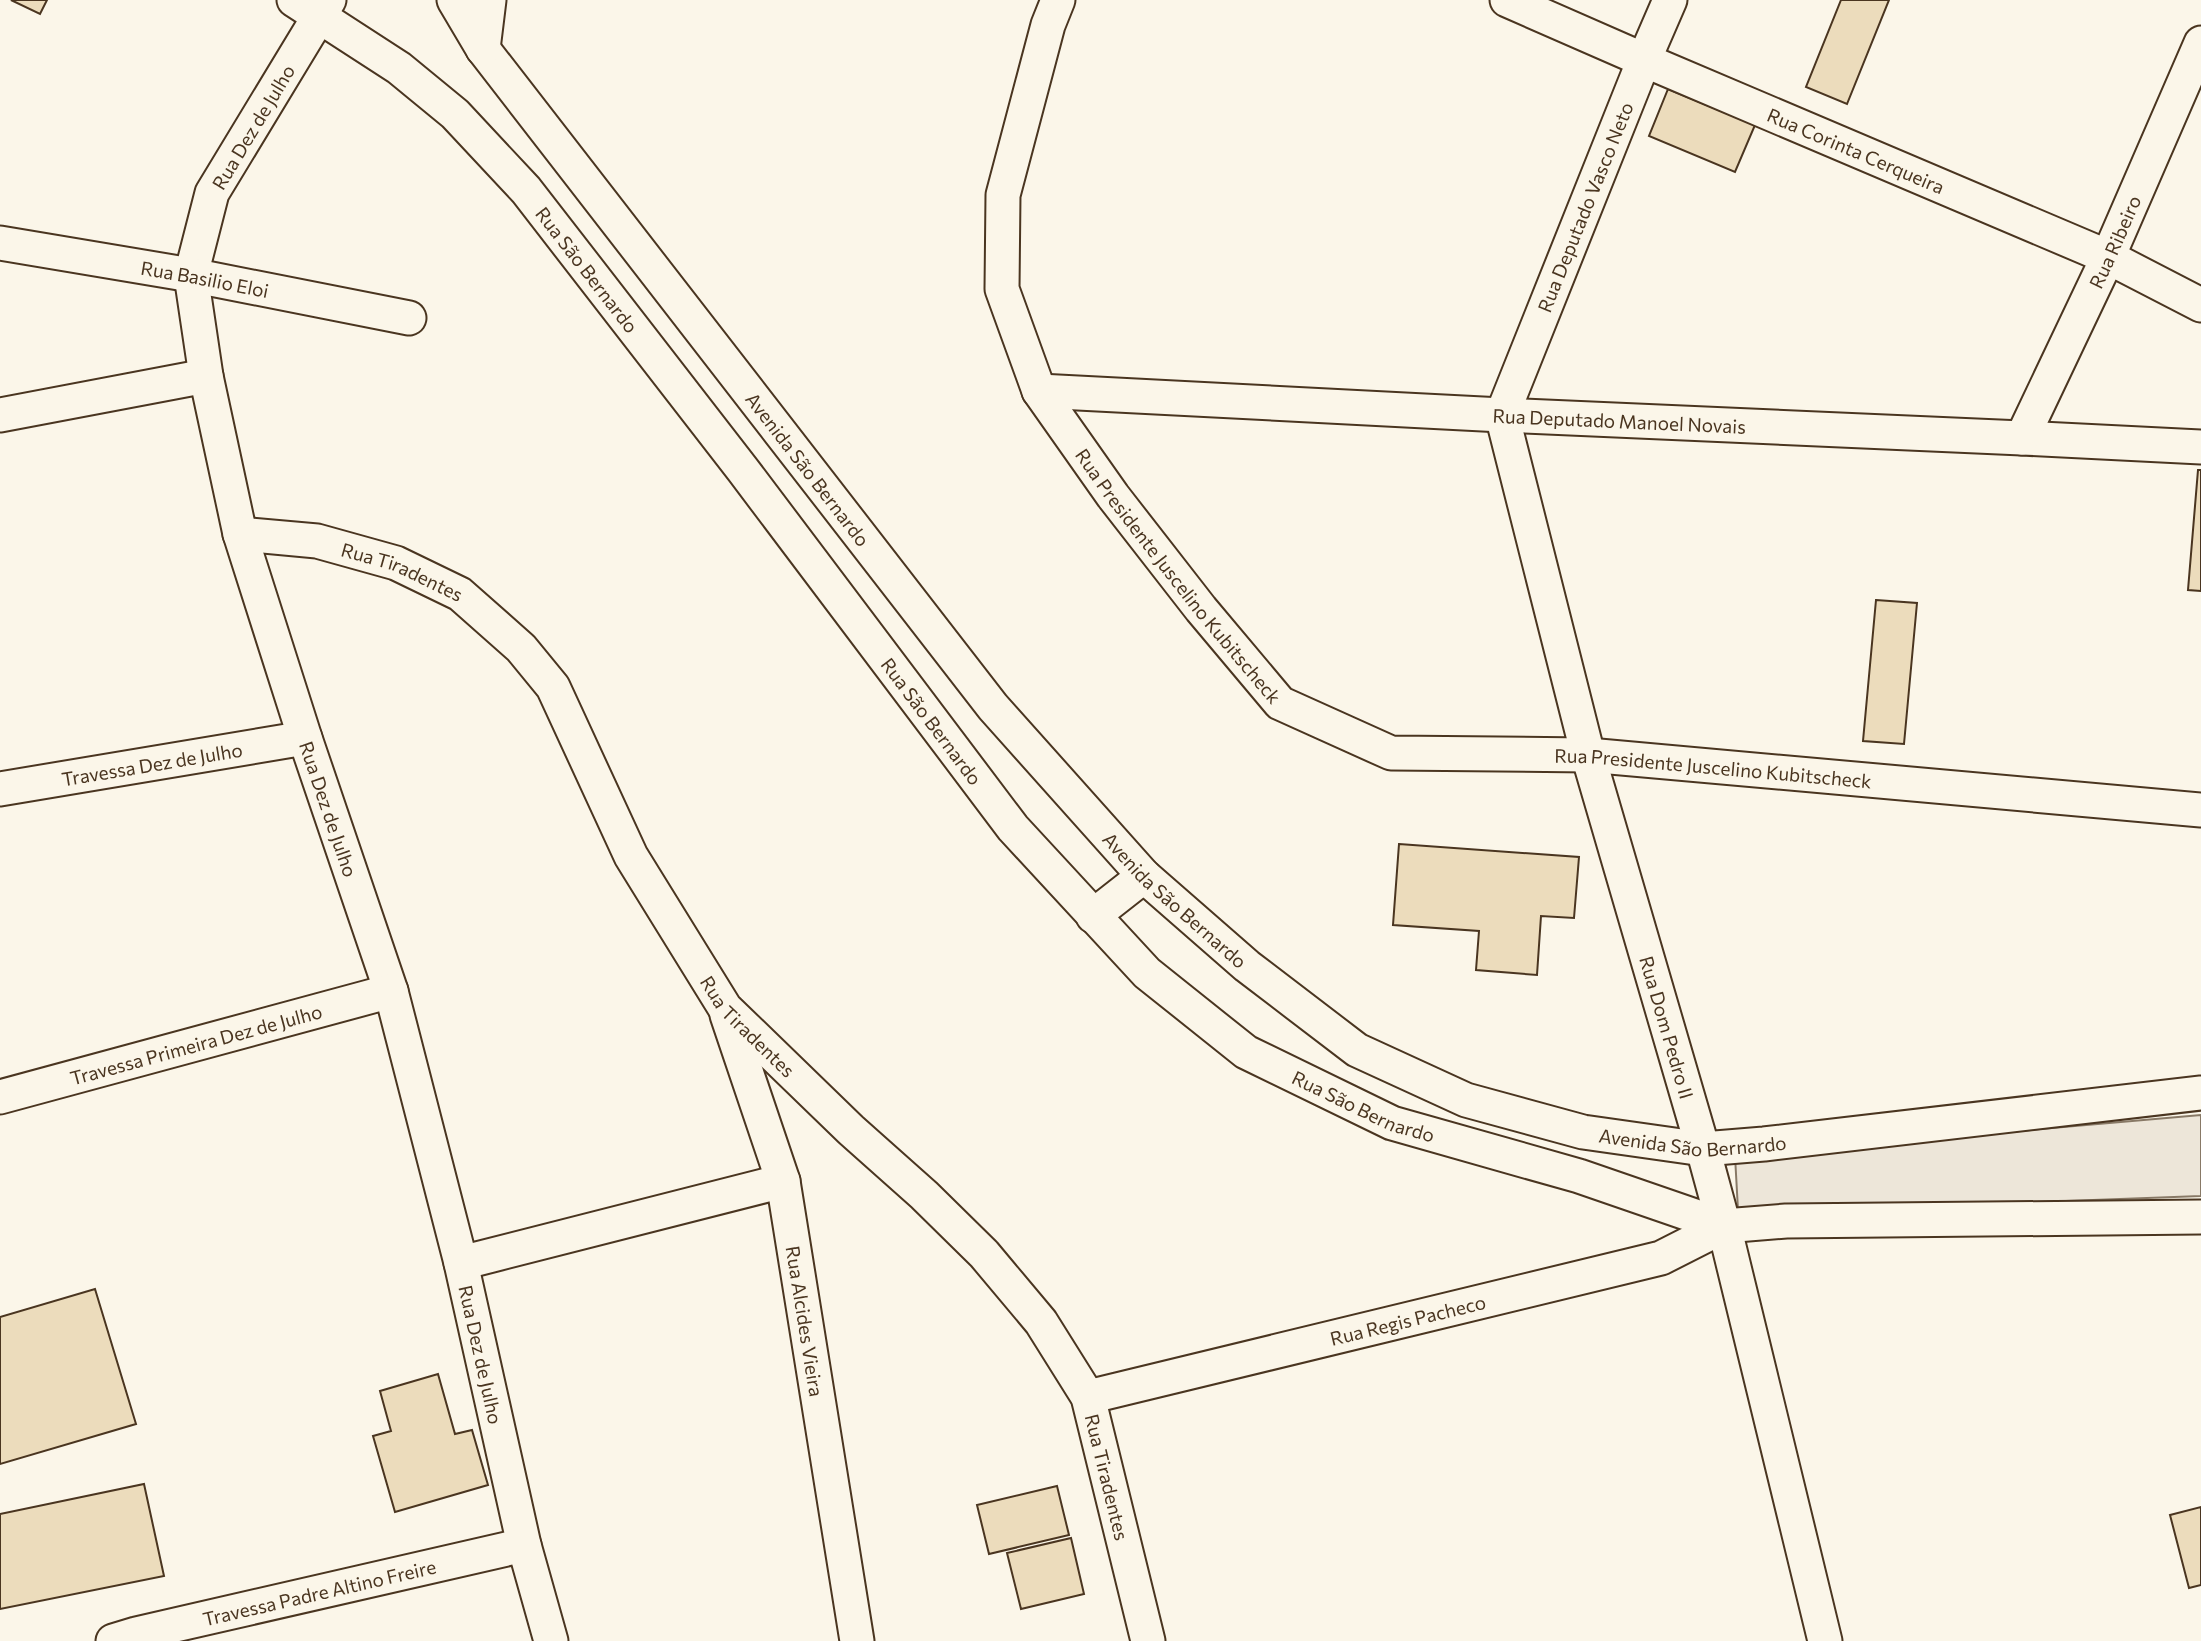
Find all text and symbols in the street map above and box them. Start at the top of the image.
street label: Rua Dez de Julho [207,60,299,194]
street label: Rua Deputado Vasco Neto [1532,99,1638,315]
street label: Rua Corinta Cerqueira [1764,102,1948,198]
street label: Rua Ribeiro [2083,192,2145,292]
street label: Rua São Bernardo [532,202,644,337]
street label: Rua Basilio Eloi [139,255,271,302]
street label: Avenida São Bernardo [741,387,875,550]
street label: Rua Deputado Manoel Novais [1492,403,1746,437]
street label: Rua Presidente Juscelino Kubitscheck [1071,444,1287,708]
street label: Rua Tiradentes [339,537,467,605]
street label: Rua São Bernardo [877,653,987,789]
street label: Travessa Dez de Julho [60,737,244,790]
street label: Rua Dez de Julho [295,738,363,880]
street label: Rua Presidente Juscelino Kubitscheck [1554,743,1873,792]
street label: Avenida São Bernardo [1099,827,1252,972]
street label: Rua Dom Pedro II [1636,953,1699,1101]
street label: Rua Tiradentes [696,971,800,1081]
street label: Travessa Primeira Dez de Julho [67,999,324,1089]
street label: Rua São Bernardo [1289,1065,1437,1146]
street label: Avenida São Bernardo [1597,1123,1788,1160]
street label: Rua Alcides Vieira [782,1244,829,1398]
street label: Rua Dez de Julho [455,1283,508,1426]
street label: Rua Regis Pacheco [1328,1289,1488,1349]
street label: Rua Tiradentes [1081,1411,1134,1543]
street label: Travessa Padre Altino Freire [200,1554,438,1630]

